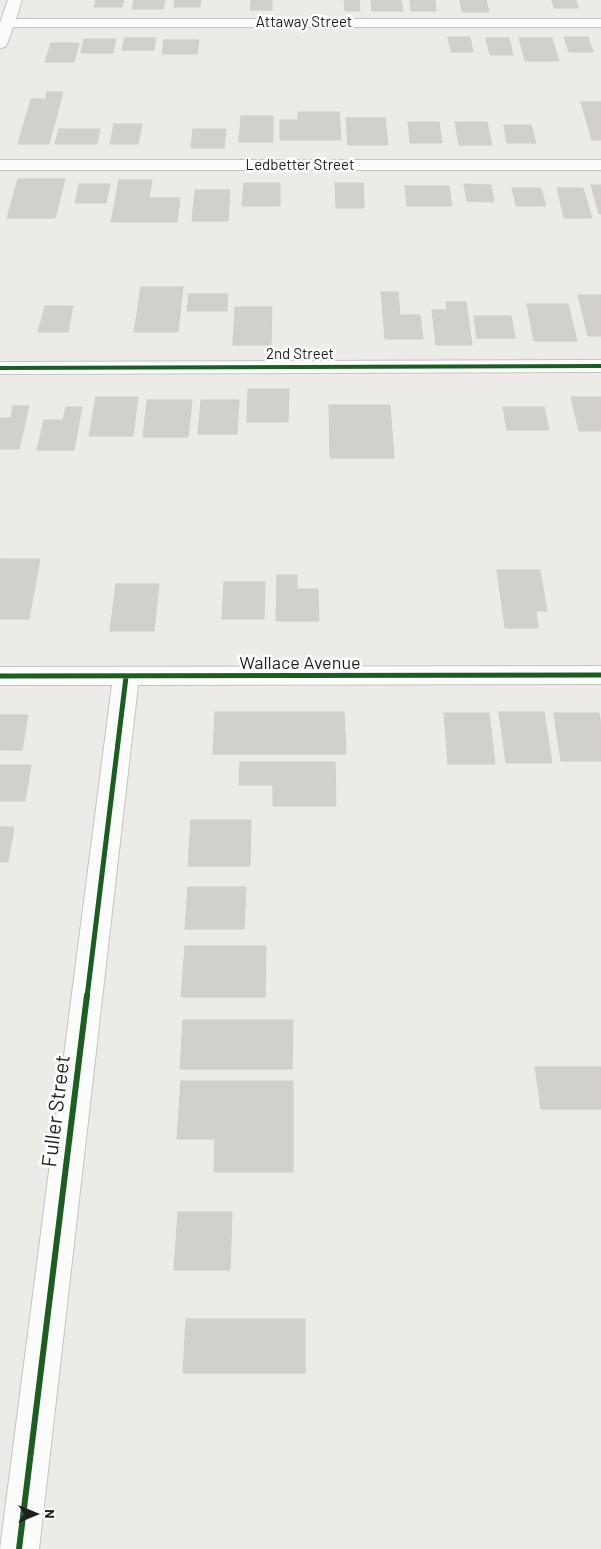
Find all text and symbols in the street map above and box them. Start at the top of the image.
street label: Attaway Street [256,13,352,31]
street label: Ledbetter Street [246,156,354,174]
street label: 2nd Street [266,345,334,363]
street label: Wallace Avenue [239,652,361,674]
street label: Fuller Street [37,1053,75,1169]
north arrow [10,1489,60,1539]
text: N [42,1509,59,1519]

